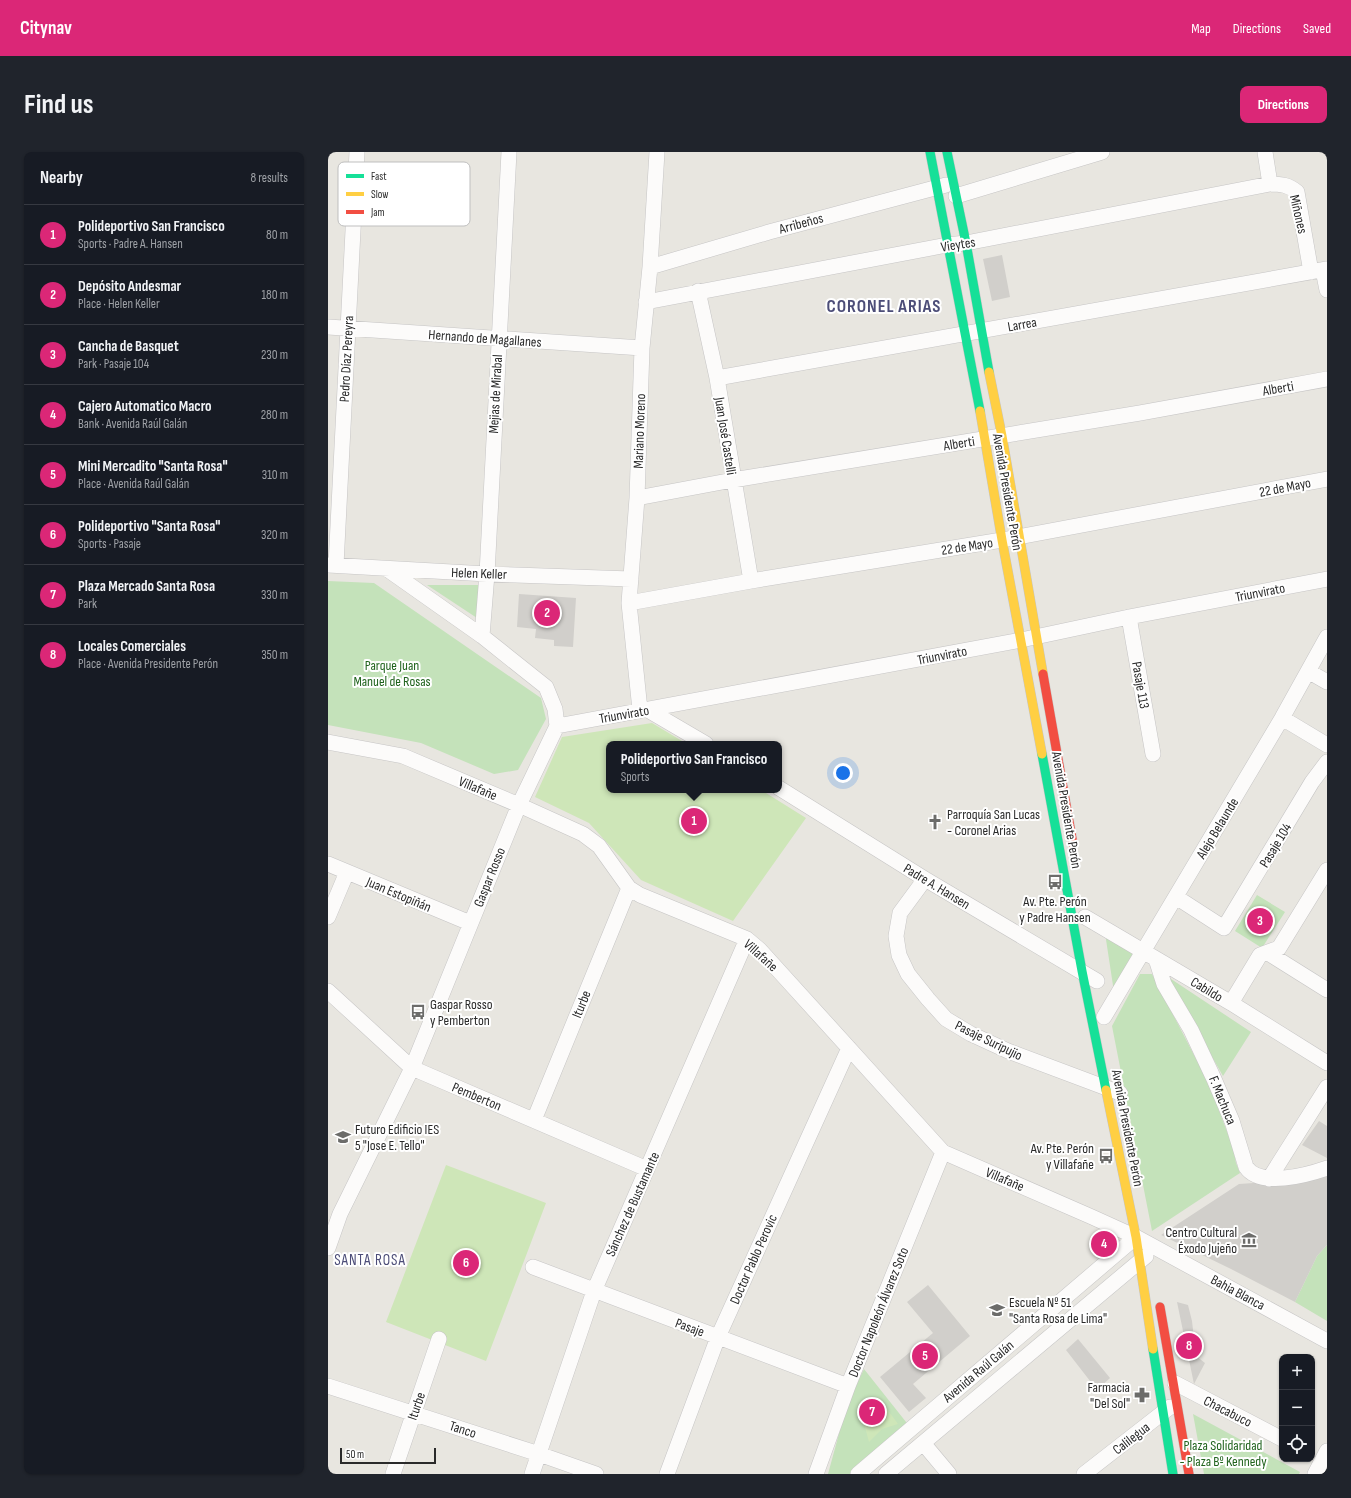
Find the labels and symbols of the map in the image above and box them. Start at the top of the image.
legend [338,162,470,226]
text: Fast [371,170,387,183]
text: Slow [371,188,388,201]
street label: Miñones [1286,193,1311,235]
text: Jam [370,206,385,219]
street label: Arribeños [776,209,825,238]
street label: Vieytes [940,233,977,256]
district label: CORONEL ARIAS [827,296,941,317]
street label: Larrea [1006,314,1038,335]
street label: Pedro Díaz Pereyra [336,315,357,403]
street label: Hernando de Magallanes [428,326,542,351]
street label: Mejias de Mirabal [485,354,506,434]
street label: Alberti [1260,377,1295,400]
street label: Mariano Moreno [630,393,649,469]
street label: Juan José Castelli [711,395,740,476]
street label: Avenida Presidente Perón [989,431,1026,552]
street label: Alberti [941,433,976,454]
street label: 22 de Mayo [1258,474,1313,501]
street label: 22 de Mayo [940,534,994,559]
street label: Helen Keller [451,564,507,583]
street label: Triunvirato [1234,579,1287,606]
pin: 2 [534,598,560,628]
street label: Triunvirato [916,642,969,669]
park label: Parque Juan Manuel de Rosas [353,657,431,690]
street label: Pasaje 113 [1128,660,1153,710]
street label: Triunvirato [598,702,650,727]
street label: Avenida Presidente Perón [1048,749,1085,870]
your location [833,763,853,783]
street label: Villafañe [456,773,500,804]
street label: Alejo Belaunde [1192,795,1242,863]
pin: 1 [681,806,707,836]
place label: Parroquía San Lucas - Coronel Arias [947,806,1040,839]
church icon: Parroquía San Lucas - Coronel Arias [926,813,944,831]
street label: Pasaje 104 [1256,820,1295,871]
street label: Gaspar Rosso [470,845,509,909]
street label: Padre A. Hansen [900,860,973,913]
street label: Juan Estopiñán [363,873,434,916]
bus stop icon: Av. Pte. Perón y Padre Hansen [1046,873,1064,891]
place label: Av. Pte. Perón y Padre Hansen [1019,893,1091,926]
pin: 3 [1247,906,1273,936]
street label: Villafañe [740,936,781,975]
street label: Cabildo [1188,973,1226,1006]
street label: Iturbe [568,988,595,1021]
place label: Gaspar Rosso y Pemberton [430,996,493,1029]
bus stop icon: Gaspar Rosso y Pemberton [409,1003,427,1021]
street label: Pasaje Suripujio [952,1017,1025,1064]
street label: Avenida Presidente Perón [1108,1067,1147,1188]
street label: F. Machuca [1205,1073,1240,1127]
street label: Pemberton [449,1078,504,1114]
place label: Futuro Edificio IES 5 "Jose E. Tello" [355,1121,439,1154]
school or university icon: Futuro Edificio IES 5 "Jose E. Tello" [334,1128,352,1146]
place label: Av. Pte. Perón y Villafañe [1030,1140,1094,1173]
bus stop icon: Av. Pte. Perón y Villafañe [1097,1147,1115,1165]
street label: Sánchez de Bustamante [602,1149,663,1259]
street label: Villafañe [983,1164,1027,1195]
street label: Doctor Pablo Perovic [726,1212,781,1307]
place label: Centro Cultural Éxodo Jujeño [1165,1224,1237,1257]
pin: 4 [1091,1229,1117,1259]
museum icon: Centro Cultural Éxodo Jujeño [1240,1231,1258,1249]
street label: Doctor Napoleón Álvarez Soto [845,1245,912,1380]
pin: 6 [453,1248,479,1278]
district label: SANTA ROSA [334,1251,406,1270]
street label: Bahia Blanca [1208,1271,1268,1314]
place label: Escuela Nº 51 "Santa Rosa de Lima" [1009,1294,1107,1327]
school or university icon: Escuela Nº 51 "Santa Rosa de Lima" [988,1301,1006,1319]
street label: Pasaje [673,1314,707,1341]
pin: 8 [1176,1331,1202,1361]
street label: Avenida Raúl Galán [939,1337,1017,1407]
pin: 5 [912,1341,938,1371]
place label: Farmacia "Del Sol" [1088,1379,1130,1412]
pharmacy icon: Farmacia "Del Sol" [1133,1386,1151,1404]
street label: Iturbe [404,1390,429,1422]
street label: Chacabuco [1201,1392,1255,1431]
pin: 7 [859,1397,885,1427]
street label: Tanco [447,1417,479,1442]
street label: Calilegua [1109,1419,1153,1458]
park label: Plaza Solidaridad - Plaza Bº Kennedy [1179,1437,1267,1470]
scale bar [340,1446,436,1465]

